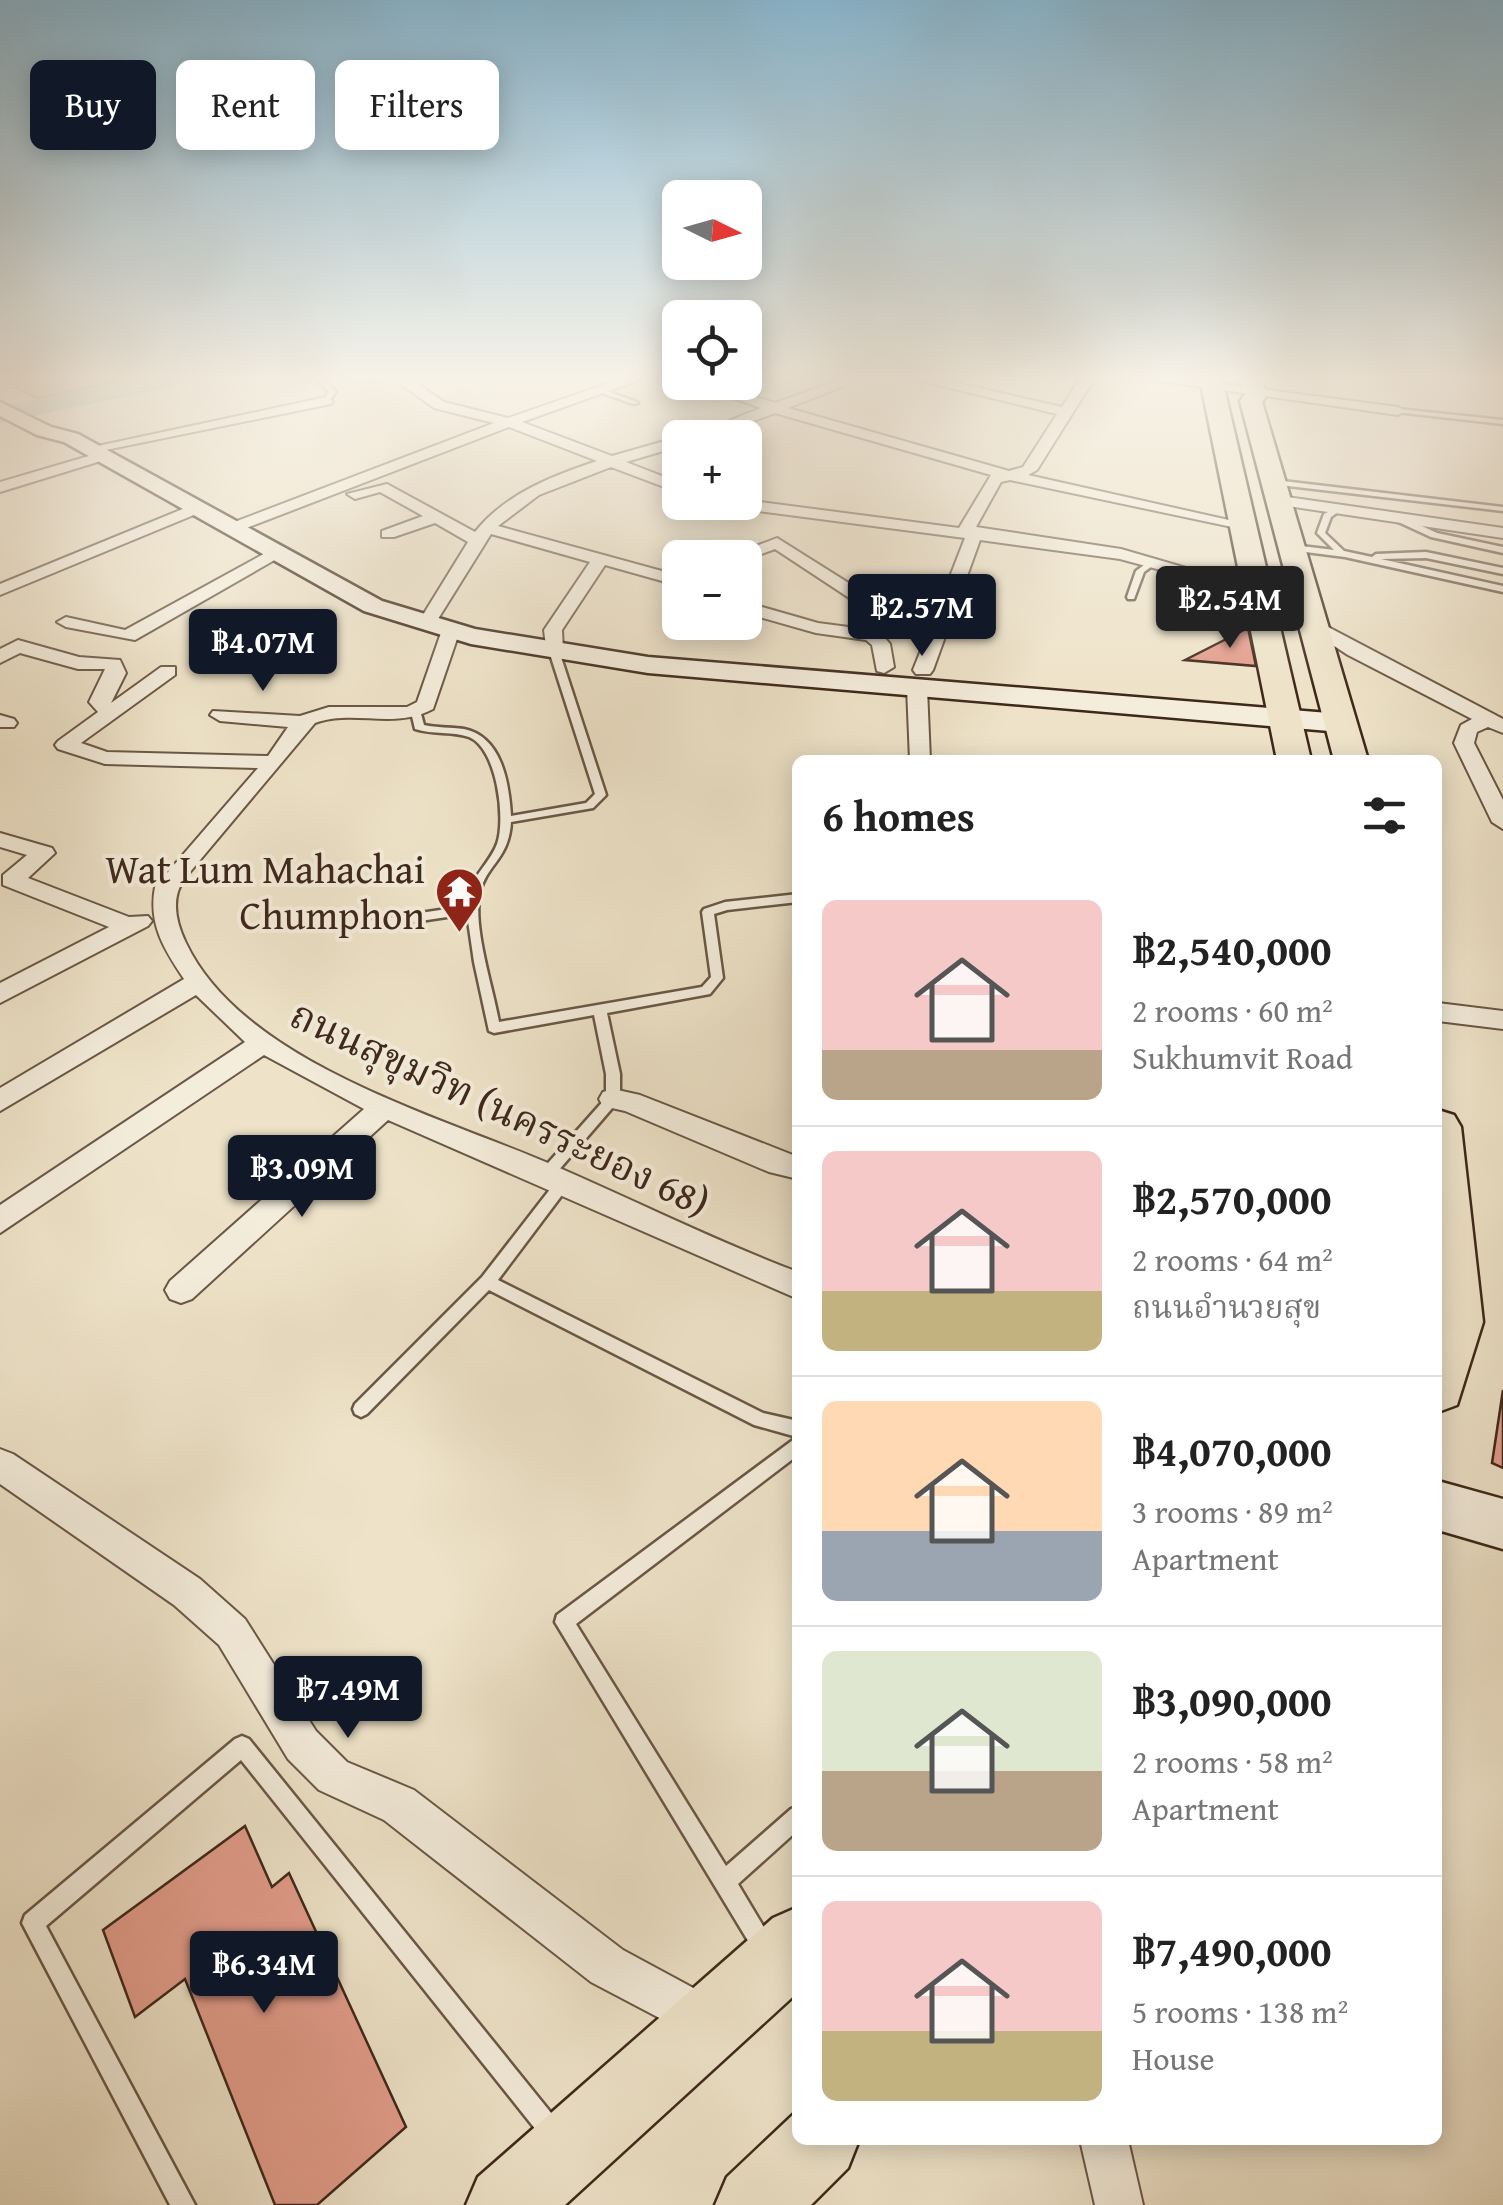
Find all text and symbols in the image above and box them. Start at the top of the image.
chip: Buy [30,60,156,150]
chip: Rent [176,60,315,150]
chip: Filters [335,60,499,150]
north arrow [662,180,762,280]
map controls [662,180,762,640]
button: locate [662,300,762,400]
button: + [662,420,762,520]
button: − [662,540,762,640]
pin: ฿2.54M [1149,566,1311,651]
pin: ฿2.57M [841,574,1003,659]
text: ฿2.54M [1178,575,1282,622]
text: ฿2.57M [870,583,974,630]
pin: ฿4.07M [182,609,344,694]
text: ฿4.07M [211,618,315,665]
text: 6 homes [822,785,975,846]
icon: filters [1357,788,1412,843]
place label: Wat Lum Mahachai Chumphon [105,839,425,944]
temple icon: Wat Lum Mahachai Chumphon [434,866,486,934]
text: ฿2,540,000 [1132,919,1332,980]
icon: home [902,940,1022,1060]
street label: ถนนสุขุมวิท (นครระยอง 68) [281,984,720,1231]
text: 2 rooms · 60 m² [1132,987,1333,1034]
text: Sukhumvit Road [1132,1034,1353,1081]
pin: ฿3.09M [221,1135,383,1220]
text: ฿3.09M [250,1144,354,1191]
text: ฿2,570,000 [1132,1168,1332,1229]
icon: home [902,1191,1022,1311]
text: 2 rooms · 64 m² [1132,1236,1333,1283]
text: ถนนอำนวยสุข [1132,1283,1321,1330]
text: ฿4,070,000 [1132,1420,1332,1481]
icon: home [902,1441,1022,1561]
text: 3 rooms · 89 m² [1132,1488,1333,1535]
text: Apartment [1132,1535,1279,1582]
pin: ฿7.49M [267,1656,429,1741]
text: ฿7.49M [296,1665,400,1712]
text: ฿3,090,000 [1132,1670,1332,1731]
icon: home [902,1691,1022,1811]
text: 2 rooms · 58 m² [1132,1738,1333,1785]
text: Apartment [1132,1785,1279,1832]
text: ฿7,490,000 [1132,1920,1332,1981]
pin: ฿6.34M [183,1931,345,2016]
text: ฿6.34M [212,1940,316,1987]
icon: home [902,1941,1022,2061]
text: 5 rooms · 138 m² [1132,1988,1348,2035]
text: House [1132,2035,1215,2082]

